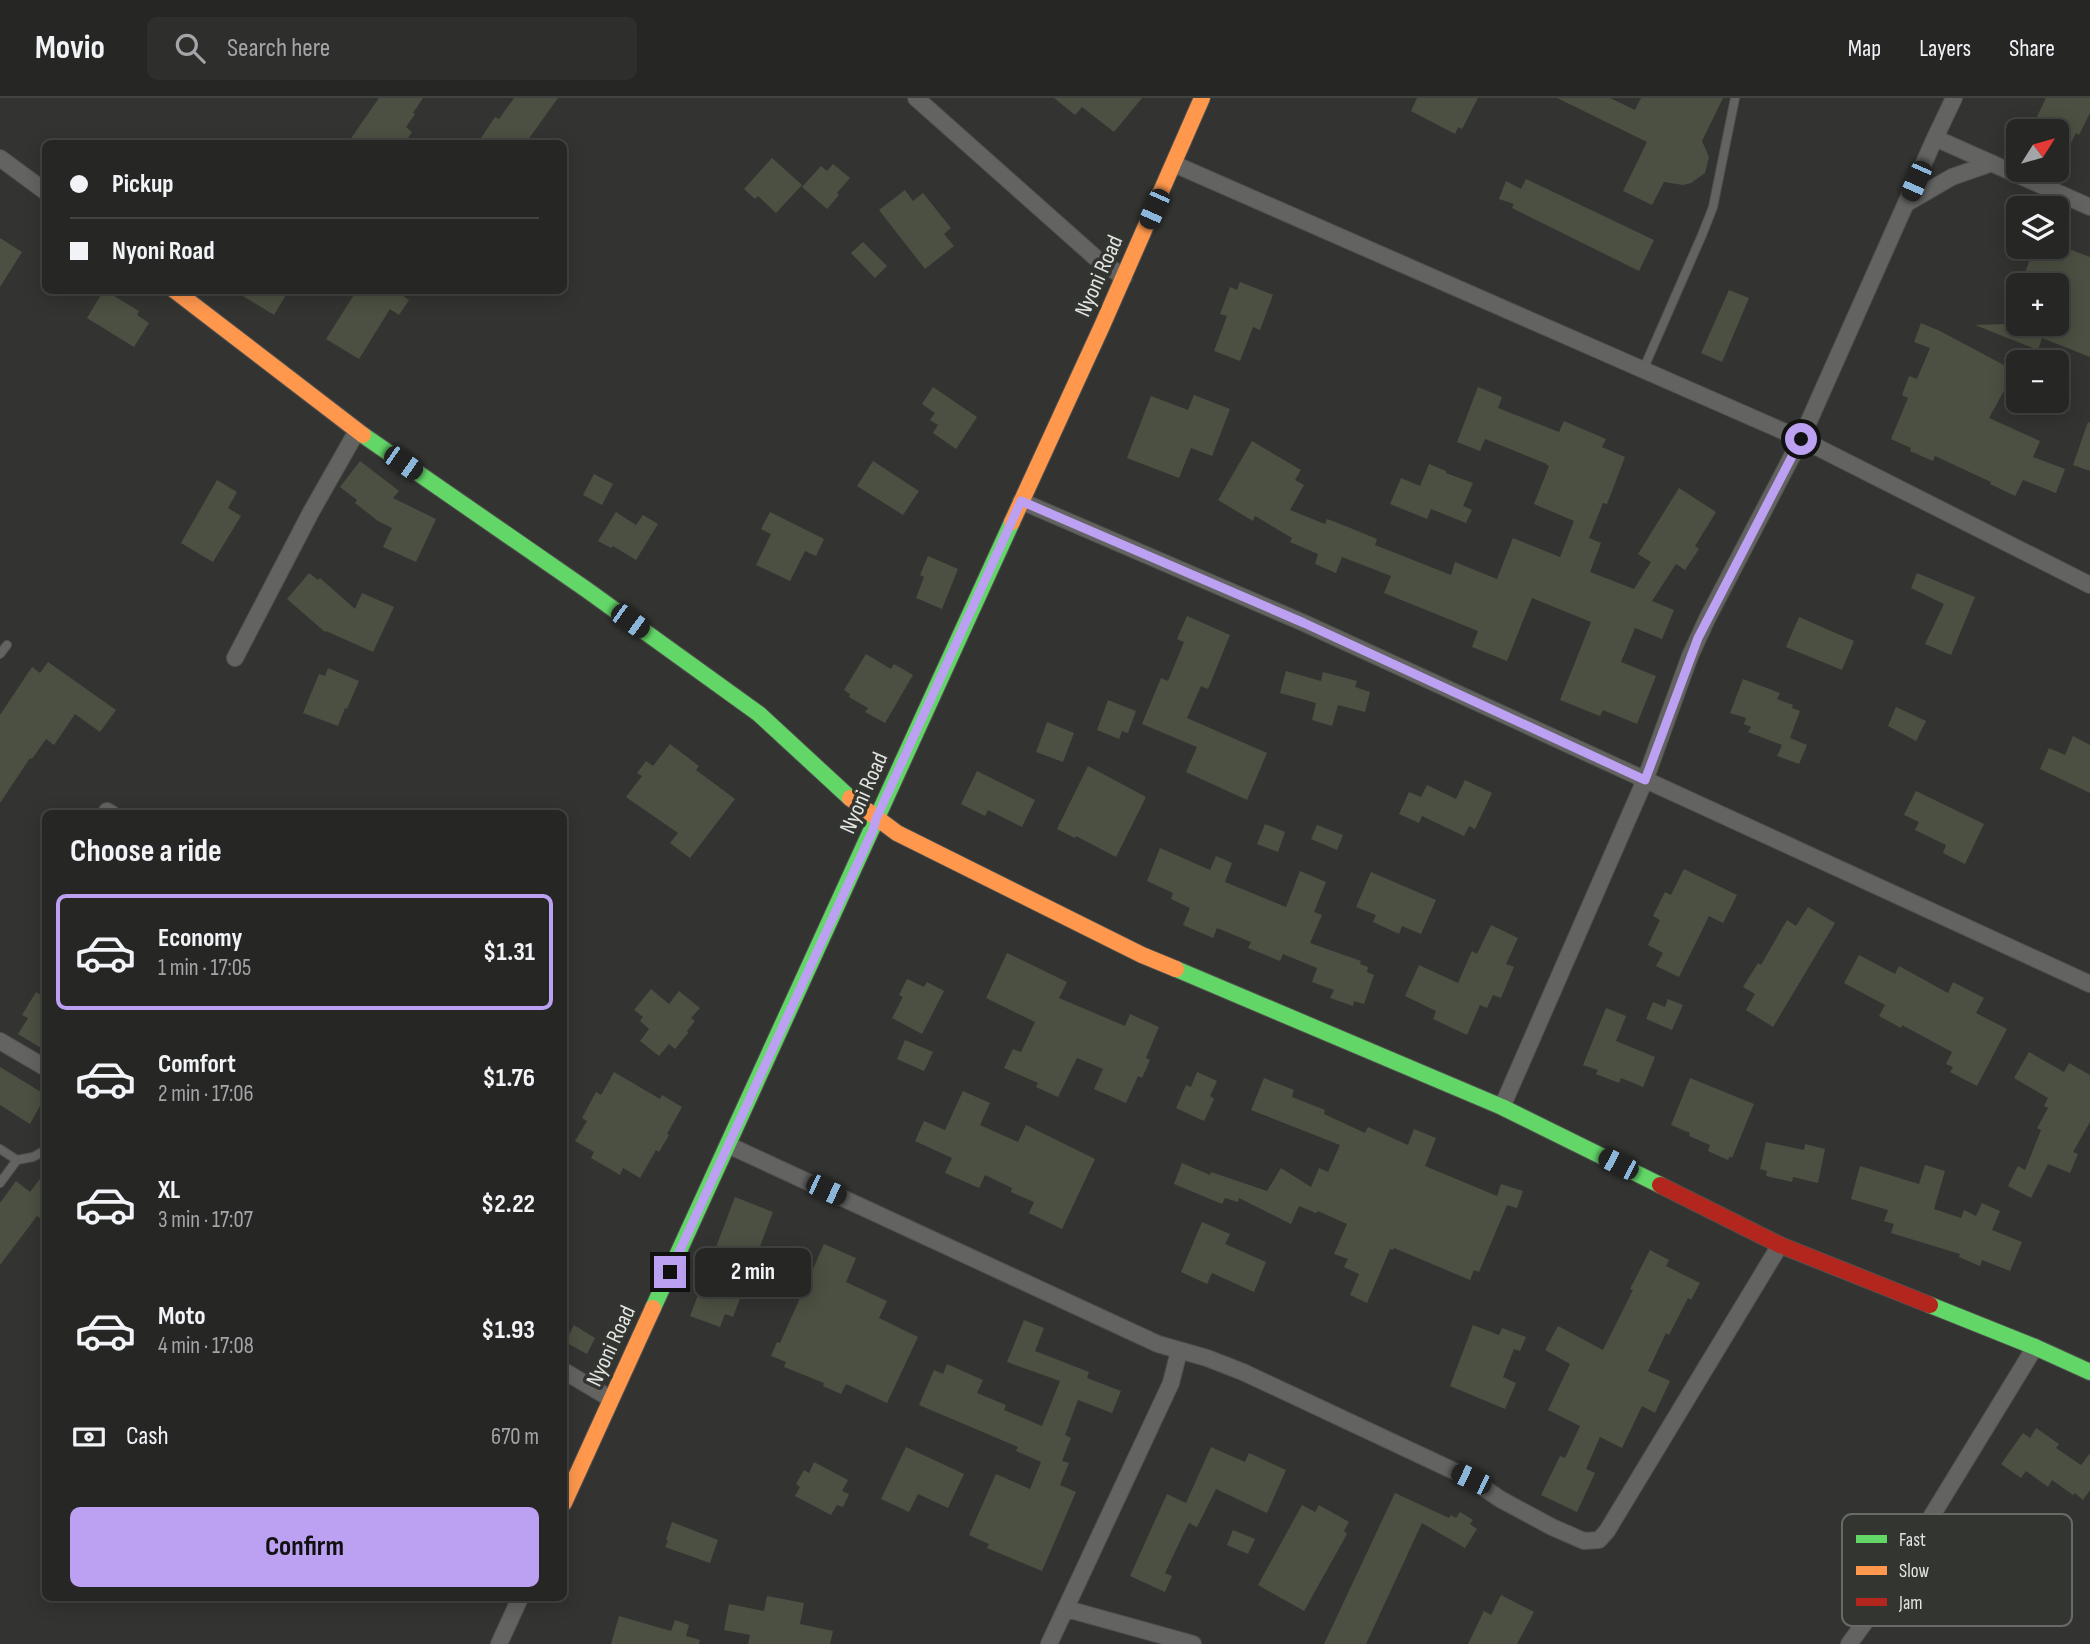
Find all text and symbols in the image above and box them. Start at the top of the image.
search box [147,17,637,80]
text: Movio [35,28,105,68]
icon: search [171,29,209,67]
text: Search here [227,33,330,64]
text: Map [1848,34,1881,63]
text: Layers [1919,34,1971,63]
text: Share [2009,34,2055,63]
north arrow [2006,119,2068,182]
map controls [2006,119,2069,413]
car [1898,158,1935,204]
text: Pickup [112,169,174,200]
car [1136,186,1173,232]
button: layers [2006,196,2069,259]
street label: Nyoni Road [1069,231,1129,321]
text: Nyoni Road [112,236,215,267]
button: + [2006,273,2069,336]
button: − [2006,350,2069,413]
route start [1785,423,1817,455]
car [380,442,427,484]
car [607,600,654,642]
street label: Nyoni Road [834,748,894,838]
text: Choose a ride [70,832,222,871]
icon: car [74,921,137,984]
text: Economy [158,923,242,954]
text: $1.31 [483,937,535,968]
text: 1 min · 17:05 [158,954,251,982]
icon: car [74,1047,137,1110]
text: Comfort [158,1049,236,1080]
text: $1.76 [482,1063,535,1094]
text: 2 min · 17:06 [158,1080,254,1108]
car [1595,1145,1642,1183]
car [803,1172,850,1208]
icon: car [74,1173,137,1236]
text: XL [158,1175,180,1206]
text: $2.22 [481,1189,535,1220]
text: 3 min · 17:07 [158,1206,253,1234]
callout: 2 min [694,1248,810,1296]
route end [654,1256,686,1288]
text: 2 min [731,1258,775,1286]
icon: car [74,1299,137,1362]
text: Moto [158,1301,206,1332]
street label: Nyoni Road [580,1301,642,1391]
text: $1.93 [481,1315,535,1346]
text: 4 min · 17:08 [158,1332,254,1360]
icon: cash [70,1418,108,1456]
text: Cash [126,1421,169,1452]
text: 670 m [491,1423,539,1451]
car [1448,1460,1495,1498]
button: Confirm [70,1507,539,1587]
legend [1842,1514,2072,1626]
text: Fast [1899,1529,1926,1552]
text: Slow [1899,1560,1929,1583]
text: Jam [1898,1592,1922,1615]

